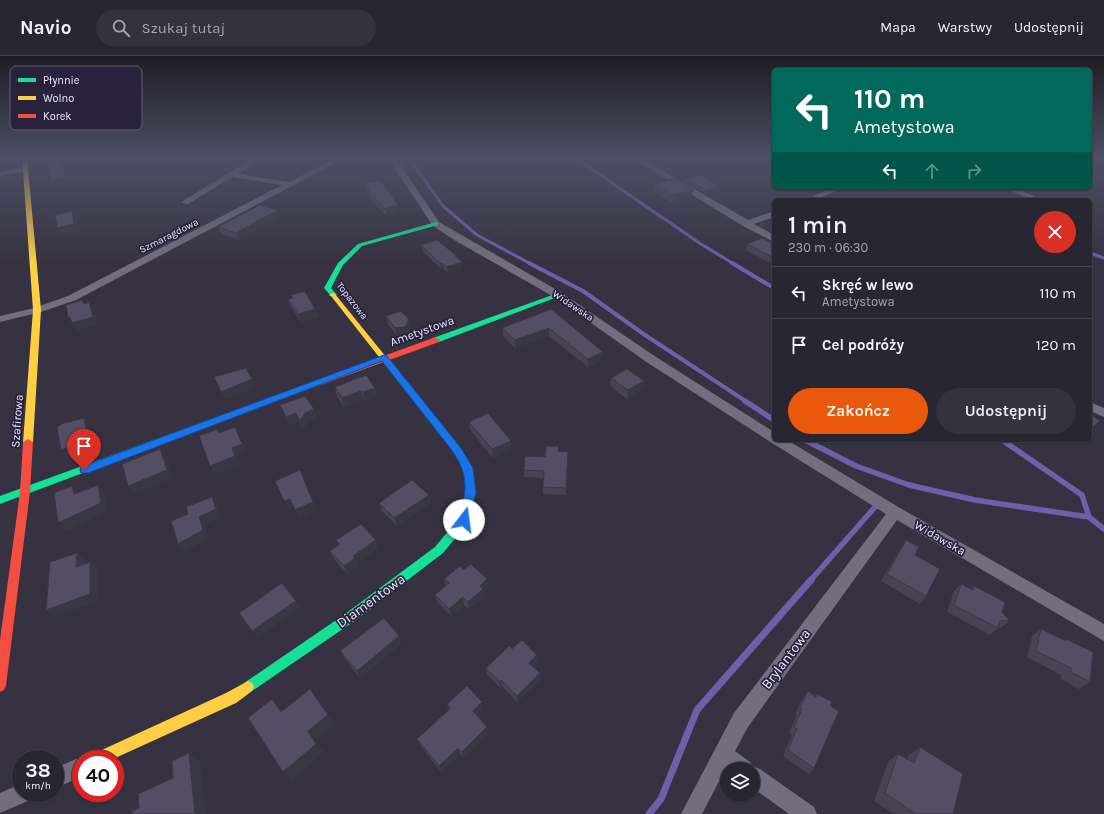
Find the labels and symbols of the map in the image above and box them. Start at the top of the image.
legend [10,66,142,130]
text: Płynnie [43,74,80,87]
text: Wolno [43,92,74,105]
text: Korek [43,110,72,123]
street label: Szmaragdowa [138,216,200,256]
street label: Topazowa [334,280,370,322]
street label: Widawska [550,288,596,324]
street label: Ametystowa [388,313,456,349]
street label: Szafirowa [8,394,26,448]
pin [67,429,101,470]
position arrow [443,499,485,541]
street label: Widawska [912,518,968,558]
street label: Diamentowa [333,570,409,632]
street label: Brylantowa [758,625,814,693]
speed limit sign: 40 [72,750,124,802]

